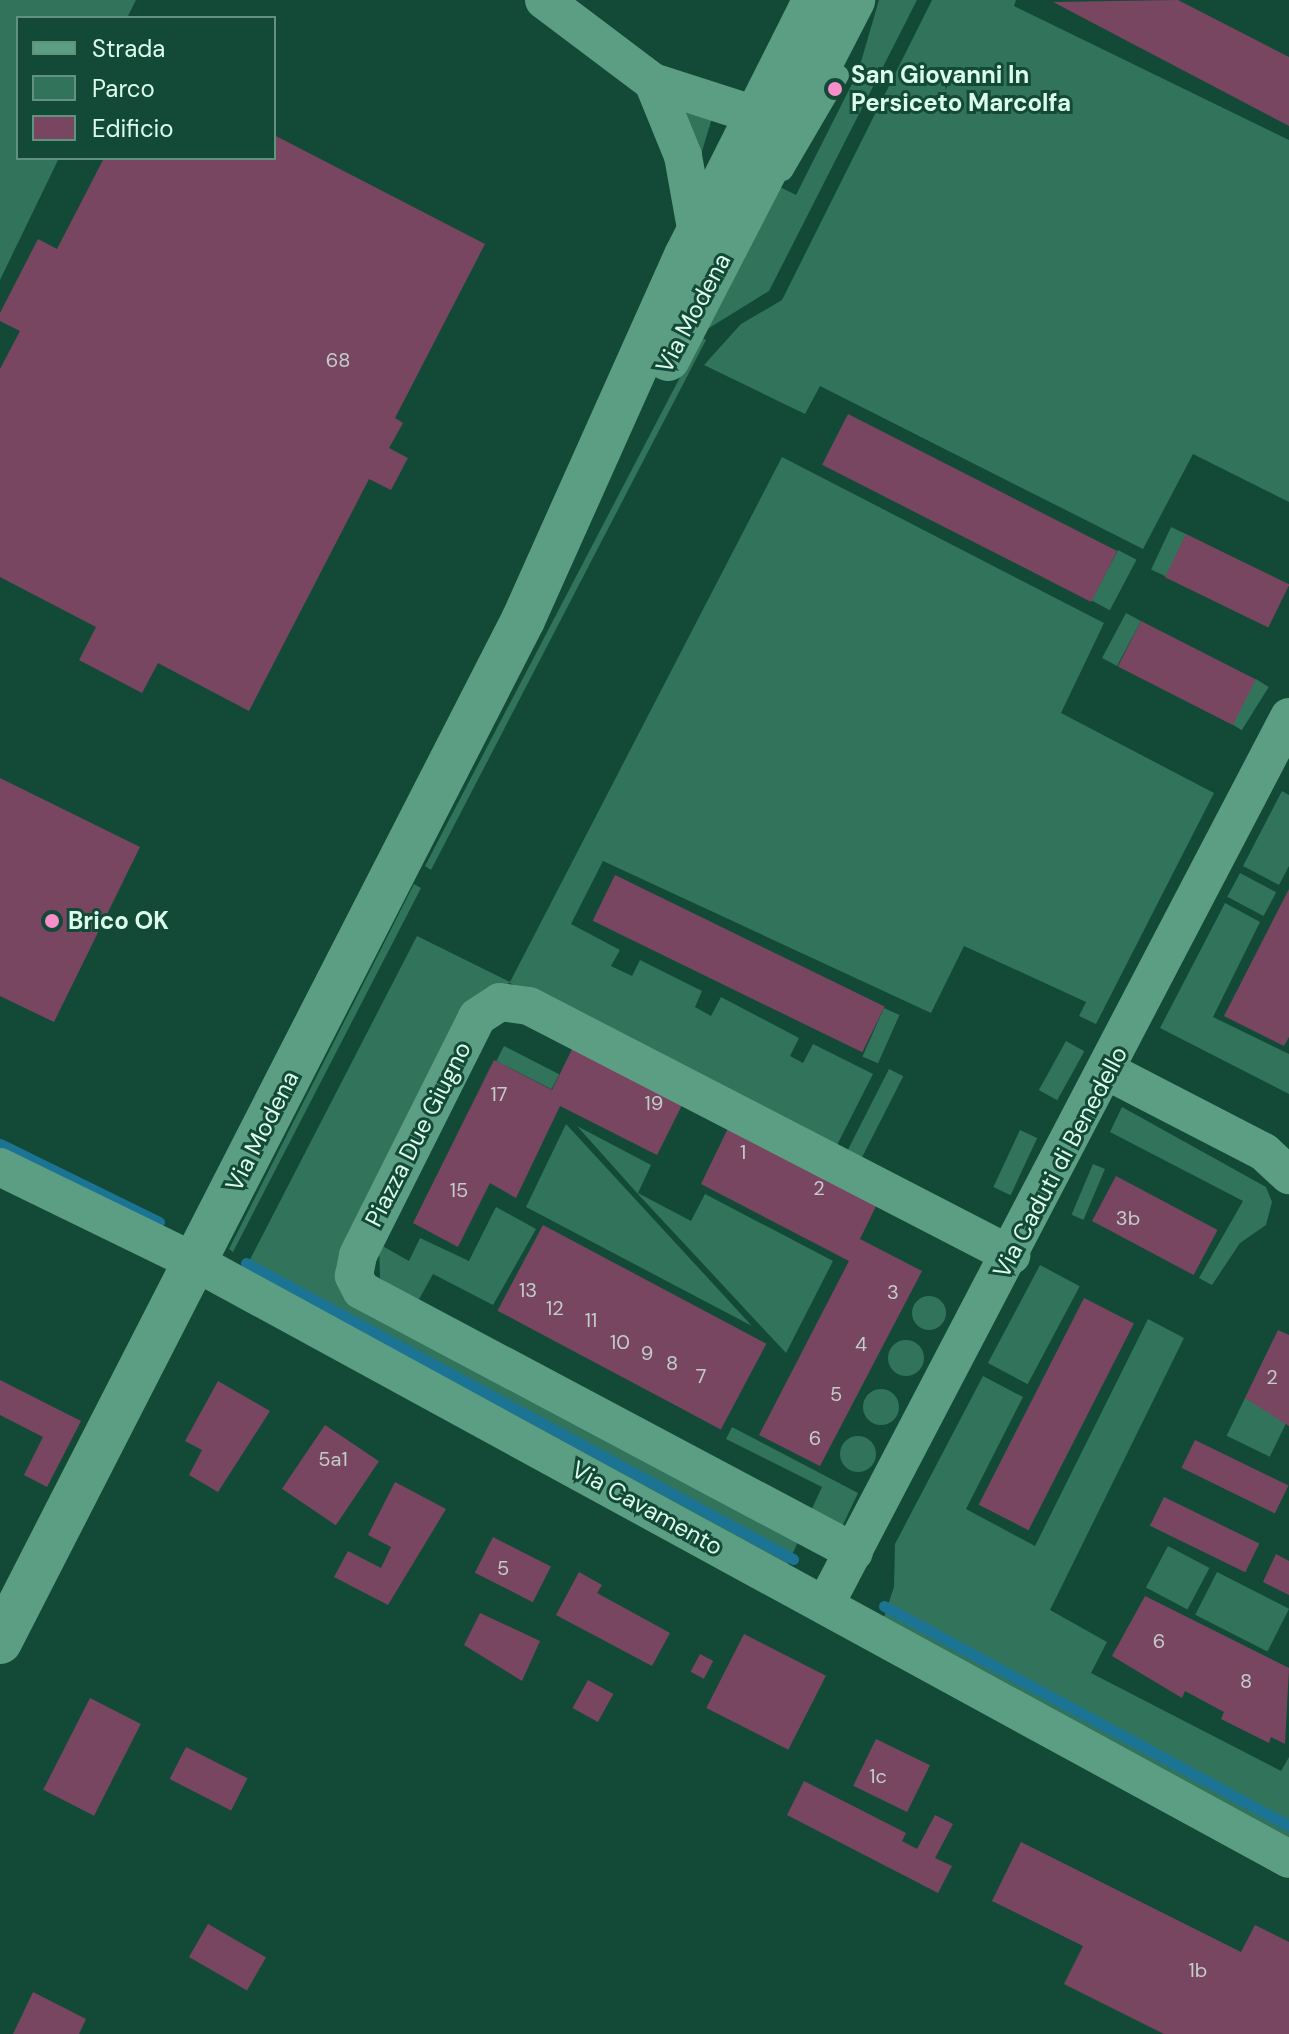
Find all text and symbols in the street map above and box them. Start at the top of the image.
legend [16,16,276,160]
text: Strada [92,33,165,64]
place label: San Giovanni In Persiceto Marcolfa [851,61,1071,117]
text: Parco [92,73,155,104]
marker: San Giovanni In Persiceto Marcolfa [826,80,844,98]
text: Edificio [92,113,174,144]
street label: Via Modena [649,248,737,378]
house number: 68 [326,348,350,372]
place label: Brico OK [68,907,169,935]
marker: Brico OK [43,912,61,930]
street label: Piazza Due Giugno [359,1037,477,1231]
street label: Via Caduti di Benedello [987,1041,1133,1283]
street label: Via Modena [219,1066,305,1196]
house number: 17 [491,1082,507,1106]
house number: 19 [645,1091,663,1115]
house number: 1 [740,1140,746,1164]
house number: 2 [813,1176,825,1200]
house number: 15 [450,1178,468,1202]
house number: 3b [1116,1206,1140,1230]
house number: 13 [519,1278,537,1302]
house number: 3 [887,1280,899,1304]
house number: 12 [546,1296,564,1320]
house number: 11 [585,1308,597,1332]
house number: 10 [610,1330,630,1354]
house number: 4 [855,1332,867,1356]
house number: 9 [641,1341,653,1365]
house number: 8 [666,1351,678,1375]
house number: 7 [696,1364,706,1388]
house number: 2 [1266,1365,1278,1389]
house number: 5 [830,1382,842,1406]
house number: 6 [809,1426,821,1450]
house number: 5a1 [318,1447,348,1471]
street label: Via Cavamento [566,1455,728,1561]
house number: 5 [497,1556,509,1580]
house number: 6 [1153,1629,1165,1653]
house number: 8 [1240,1669,1252,1693]
house number: 1c [869,1764,887,1788]
house number: 1b [1189,1958,1207,1982]

